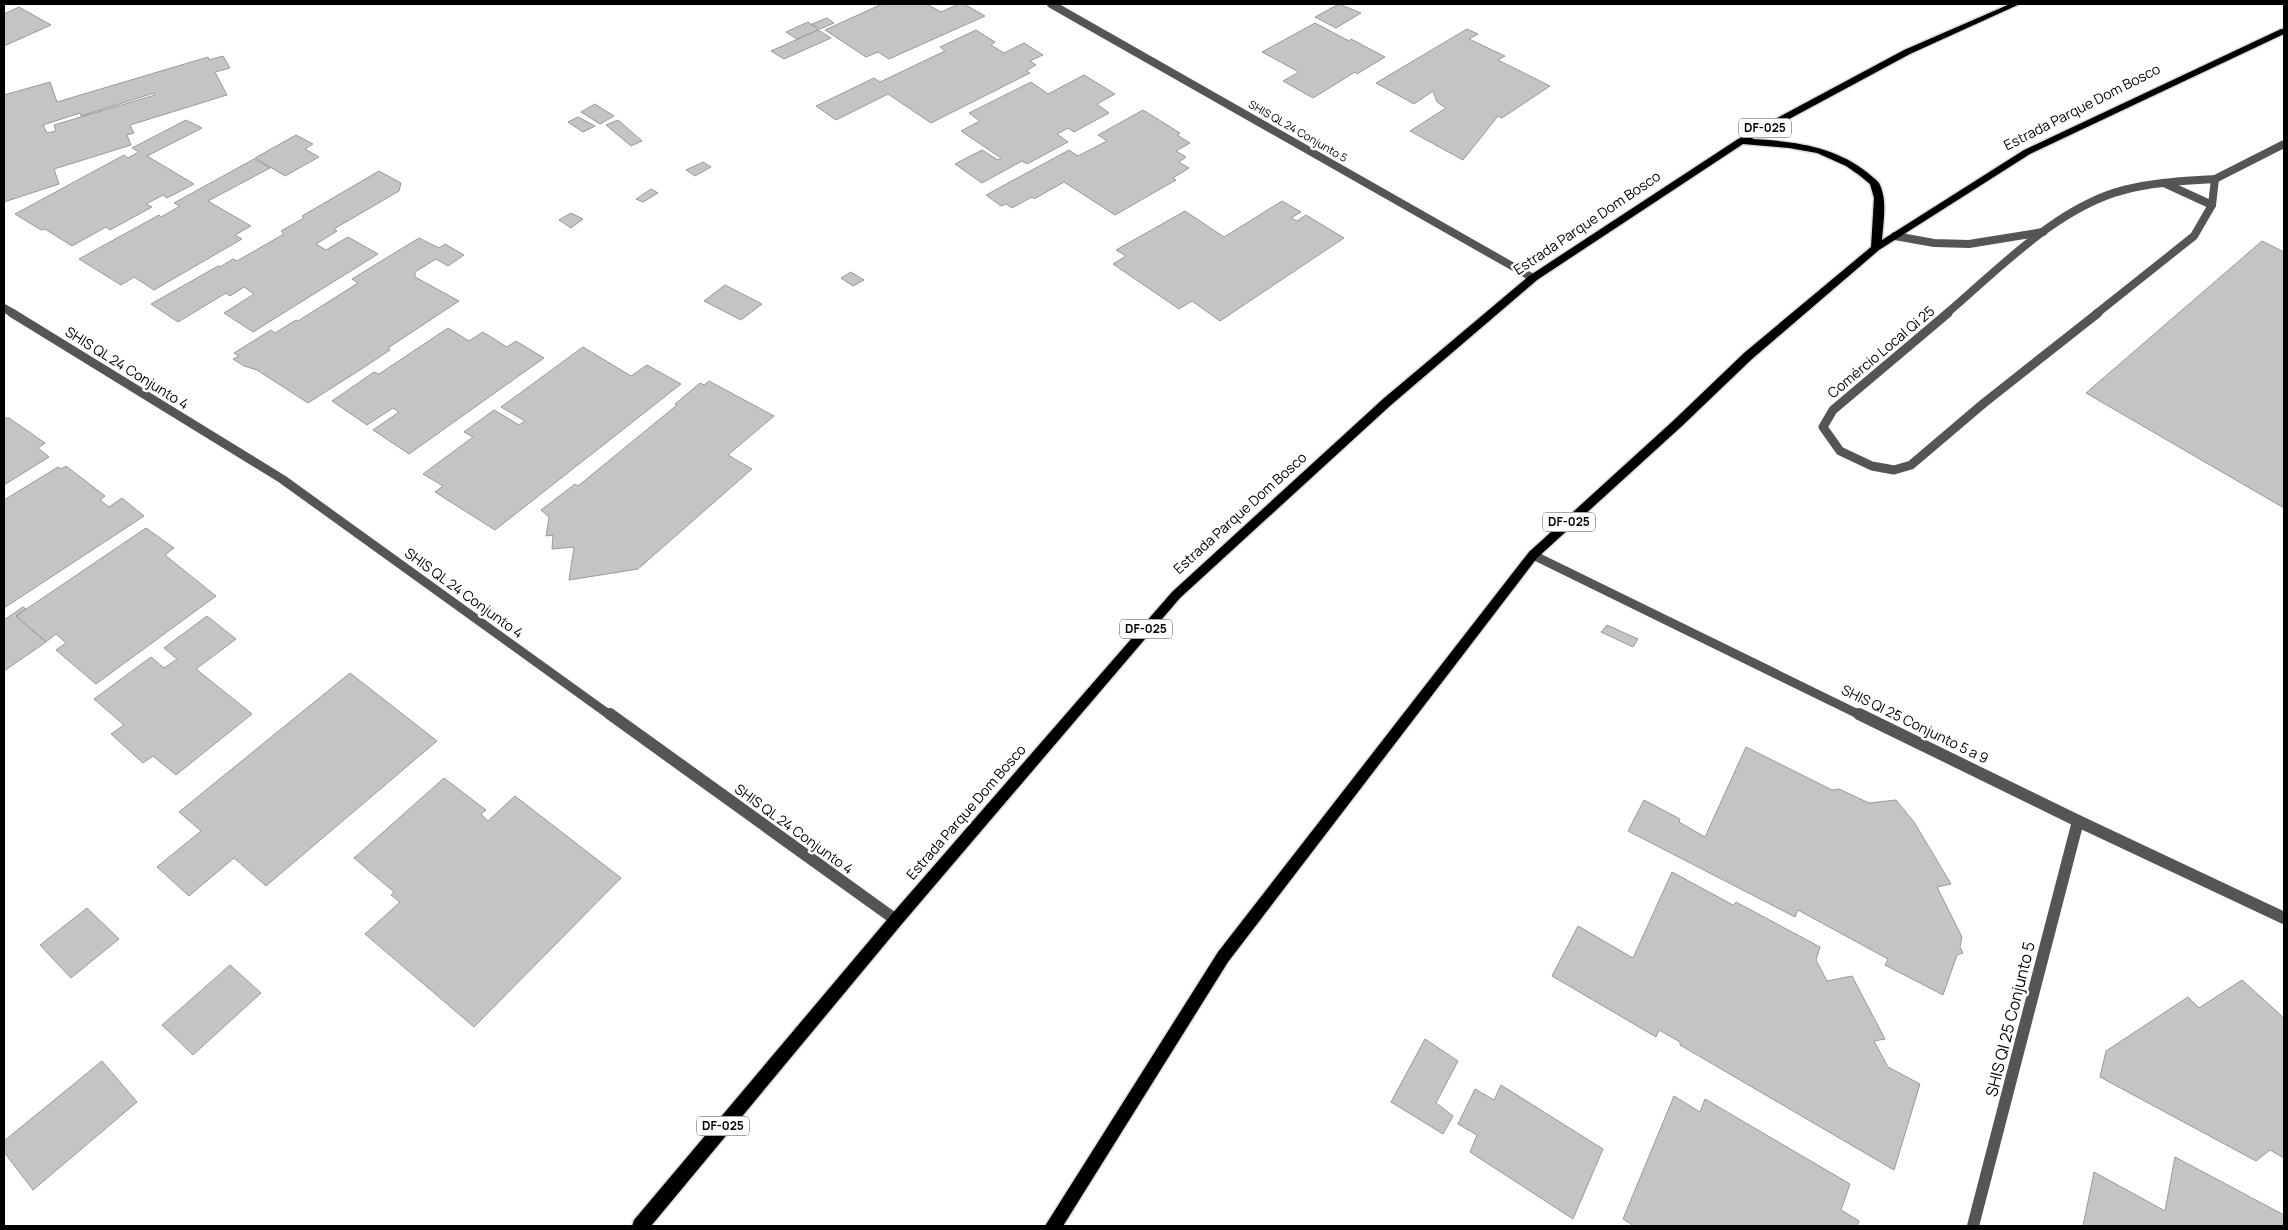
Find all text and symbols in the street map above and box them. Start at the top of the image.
street label: Estrada Parque Dom Bosco [2000,59,2163,154]
street label: SHIS QL 24 Conjunto 5 [1246,96,1350,165]
road number: DF-025 [1739,119,1791,138]
street label: Estrada Parque Dom Bosco [1510,166,1664,279]
street label: Comércio Local Qi 25 [1823,301,1938,402]
street label: SHIS QL 24 Conjunto 4 [62,322,193,413]
street label: Estrada Parque Dom Bosco [1169,448,1310,578]
road number: DF-025 [1543,512,1595,532]
street label: SHIS QL 24 Conjunto 4 [401,543,528,642]
road number: DF-025 [1120,620,1172,638]
street label: SHIS QI 25 Conjunto 5 a 9 [1839,680,1992,767]
street label: Estrada Parque Dom Bosco [902,740,1030,883]
street label: SHIS QL 24 Conjunto 4 [731,779,858,878]
street label: SHIS QI 25 Conjunto 5 [1980,939,2040,1099]
road number: DF-025 [697,1116,749,1136]

